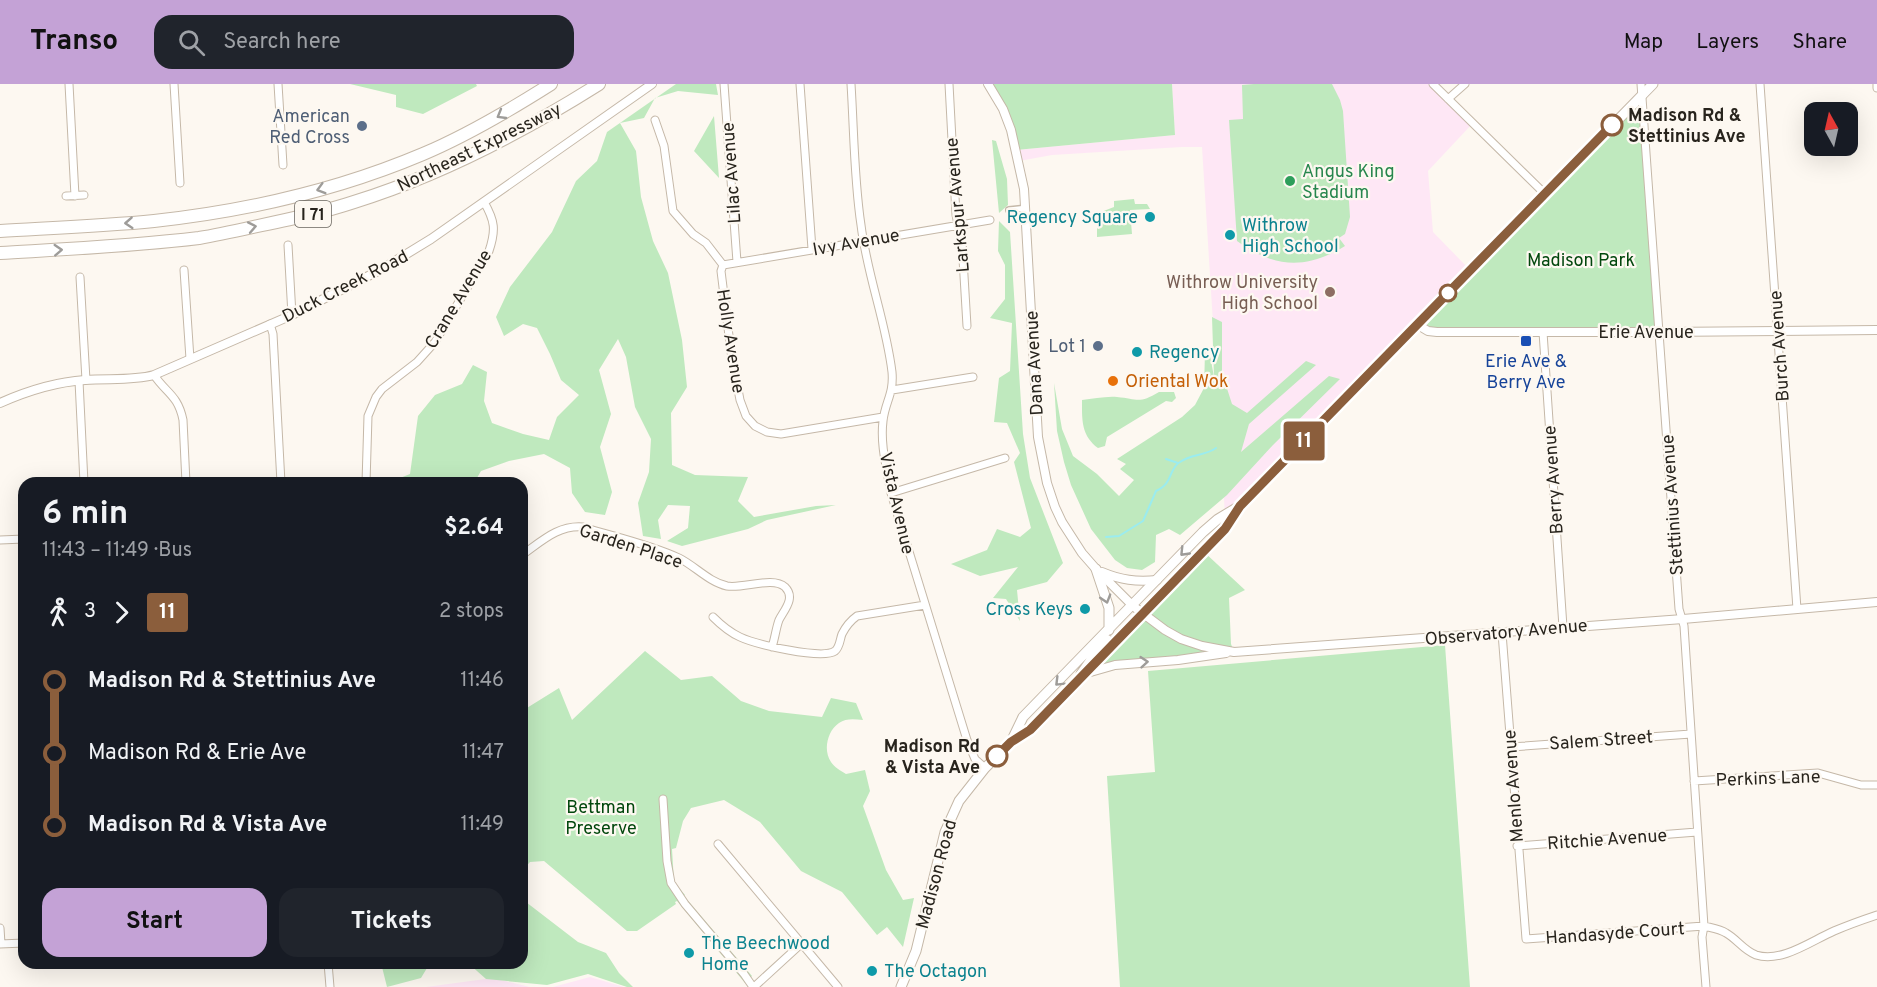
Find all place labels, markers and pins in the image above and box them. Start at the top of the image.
place label: Madison Rd & Stettinius Ave [1628,105,1746,149]
place label: American Red Cross [269,106,350,150]
marker: Madison Rd & Stettinius Ave [1601,114,1623,136]
marker: American Red Cross [355,119,369,133]
place label: Angus King Stadium [1302,161,1395,205]
marker: Angus King Stadium [1283,174,1297,188]
place label: Regency Square [1006,207,1138,230]
marker: Regency Square [1143,210,1157,224]
place label: Withrow High School [1242,215,1339,259]
marker: Withrow High School [1223,228,1237,242]
place label: Withrow University High School [1166,272,1318,316]
unlabelled marker [1439,284,1457,302]
marker: Withrow University High School [1323,285,1337,299]
marker: Erie Ave & Berry Ave [1519,334,1533,348]
place label: Lot 1 [1048,336,1086,359]
marker: Lot 1 [1091,339,1105,353]
place label: Regency [1149,342,1220,365]
marker: Regency [1130,345,1144,359]
place label: Erie Ave & Berry Ave [1485,351,1567,395]
place label: Oriental Wok [1125,371,1228,394]
marker: Oriental Wok [1106,374,1120,388]
place label: Cross Keys [985,599,1073,622]
marker: Cross Keys [1078,602,1092,616]
place label: Madison Rd & Vista Ave [884,736,980,780]
marker: Madison Rd & Vista Ave [986,745,1008,767]
place label: The Beechwood Home [701,933,830,977]
marker: The Beechwood Home [682,946,696,960]
place label: The Octagon [884,961,987,984]
marker: The Octagon [865,964,879,978]

